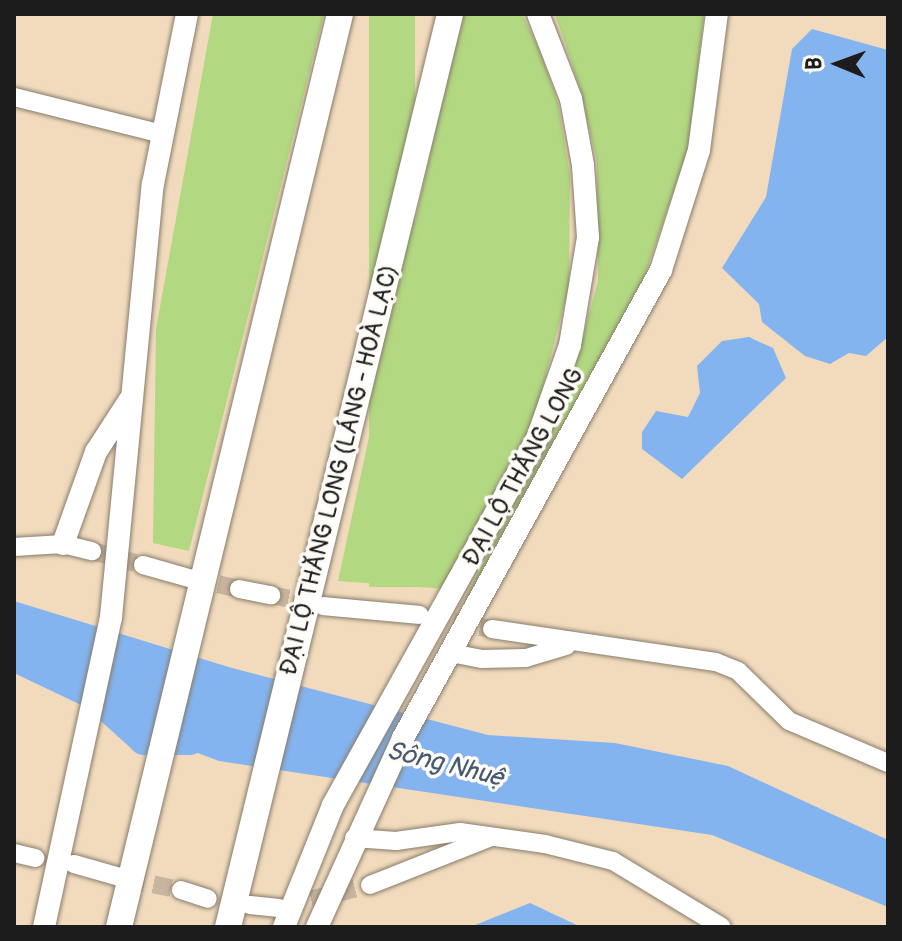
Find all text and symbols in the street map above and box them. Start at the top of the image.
north arrow [798,24,878,104]
text: B [800,57,828,70]
street label: ĐẠI LỘ THĂNG LONG (LÁNG - HOÀ LẠC) [274,262,404,678]
street label: ĐẠI LỘ THĂNG LONG [457,363,589,571]
water label: Sông Nhuệ [383,735,507,795]

